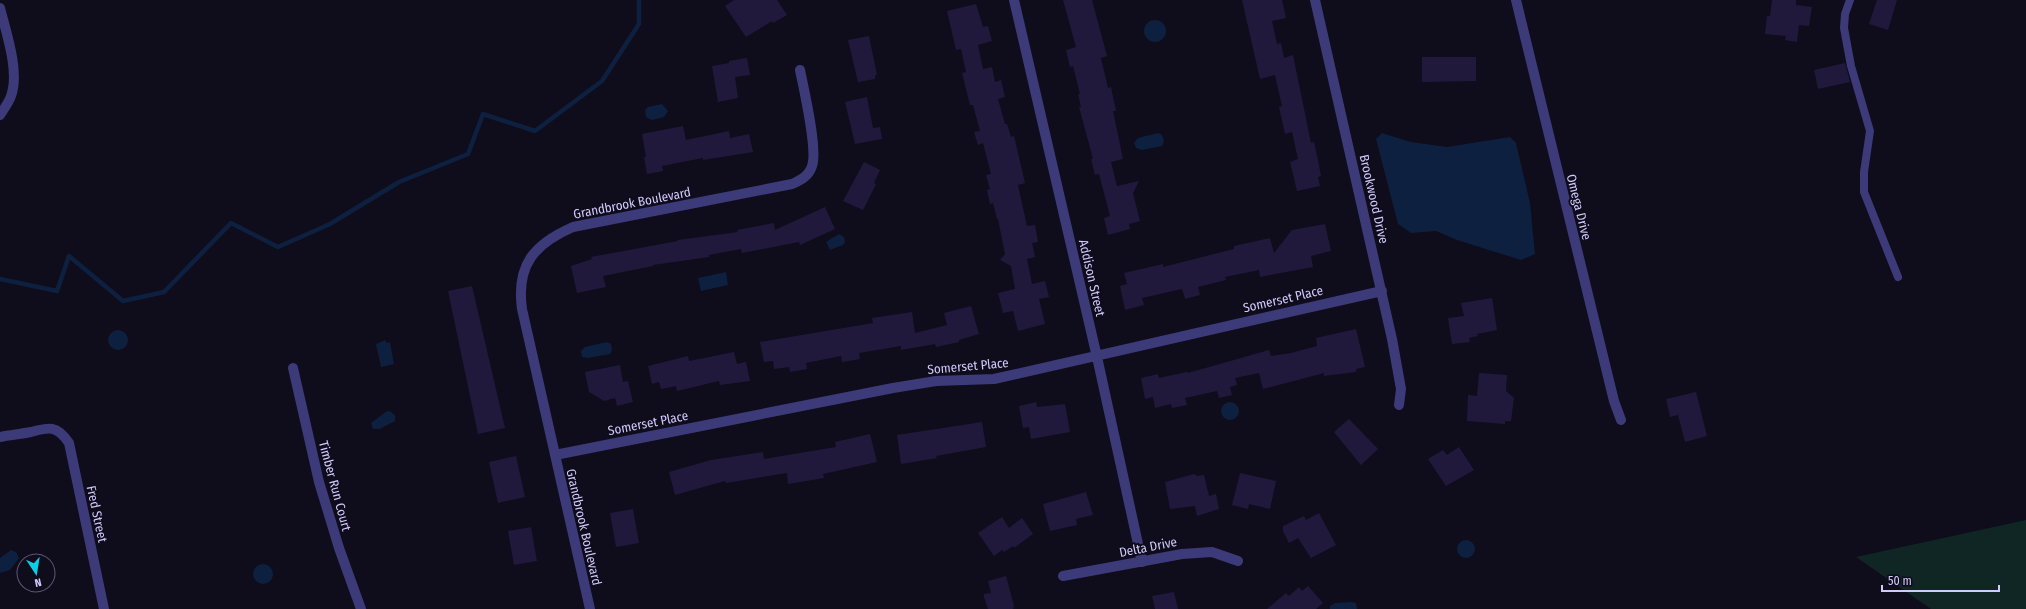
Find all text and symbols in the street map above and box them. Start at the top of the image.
street label: Brookwood Drive [1356,153,1392,245]
street label: Omega Drive [1564,172,1594,242]
street label: Grandbrook Boulevard [572,184,692,222]
street label: Addison Street [1076,238,1108,319]
street label: Somerset Place [1242,283,1324,315]
street label: Somerset Place [927,355,1009,377]
street label: Somerset Place [607,408,689,438]
street label: Timber Run Court [316,439,354,533]
street label: Grandbrook Boulevard [563,467,605,587]
street label: Fred Street [84,484,111,545]
street label: Delta Drive [1118,534,1178,560]
north arrow [16,553,56,593]
scale bar [1882,567,1999,593]
text: 50 m [1888,574,1912,588]
text: N [33,575,43,589]

